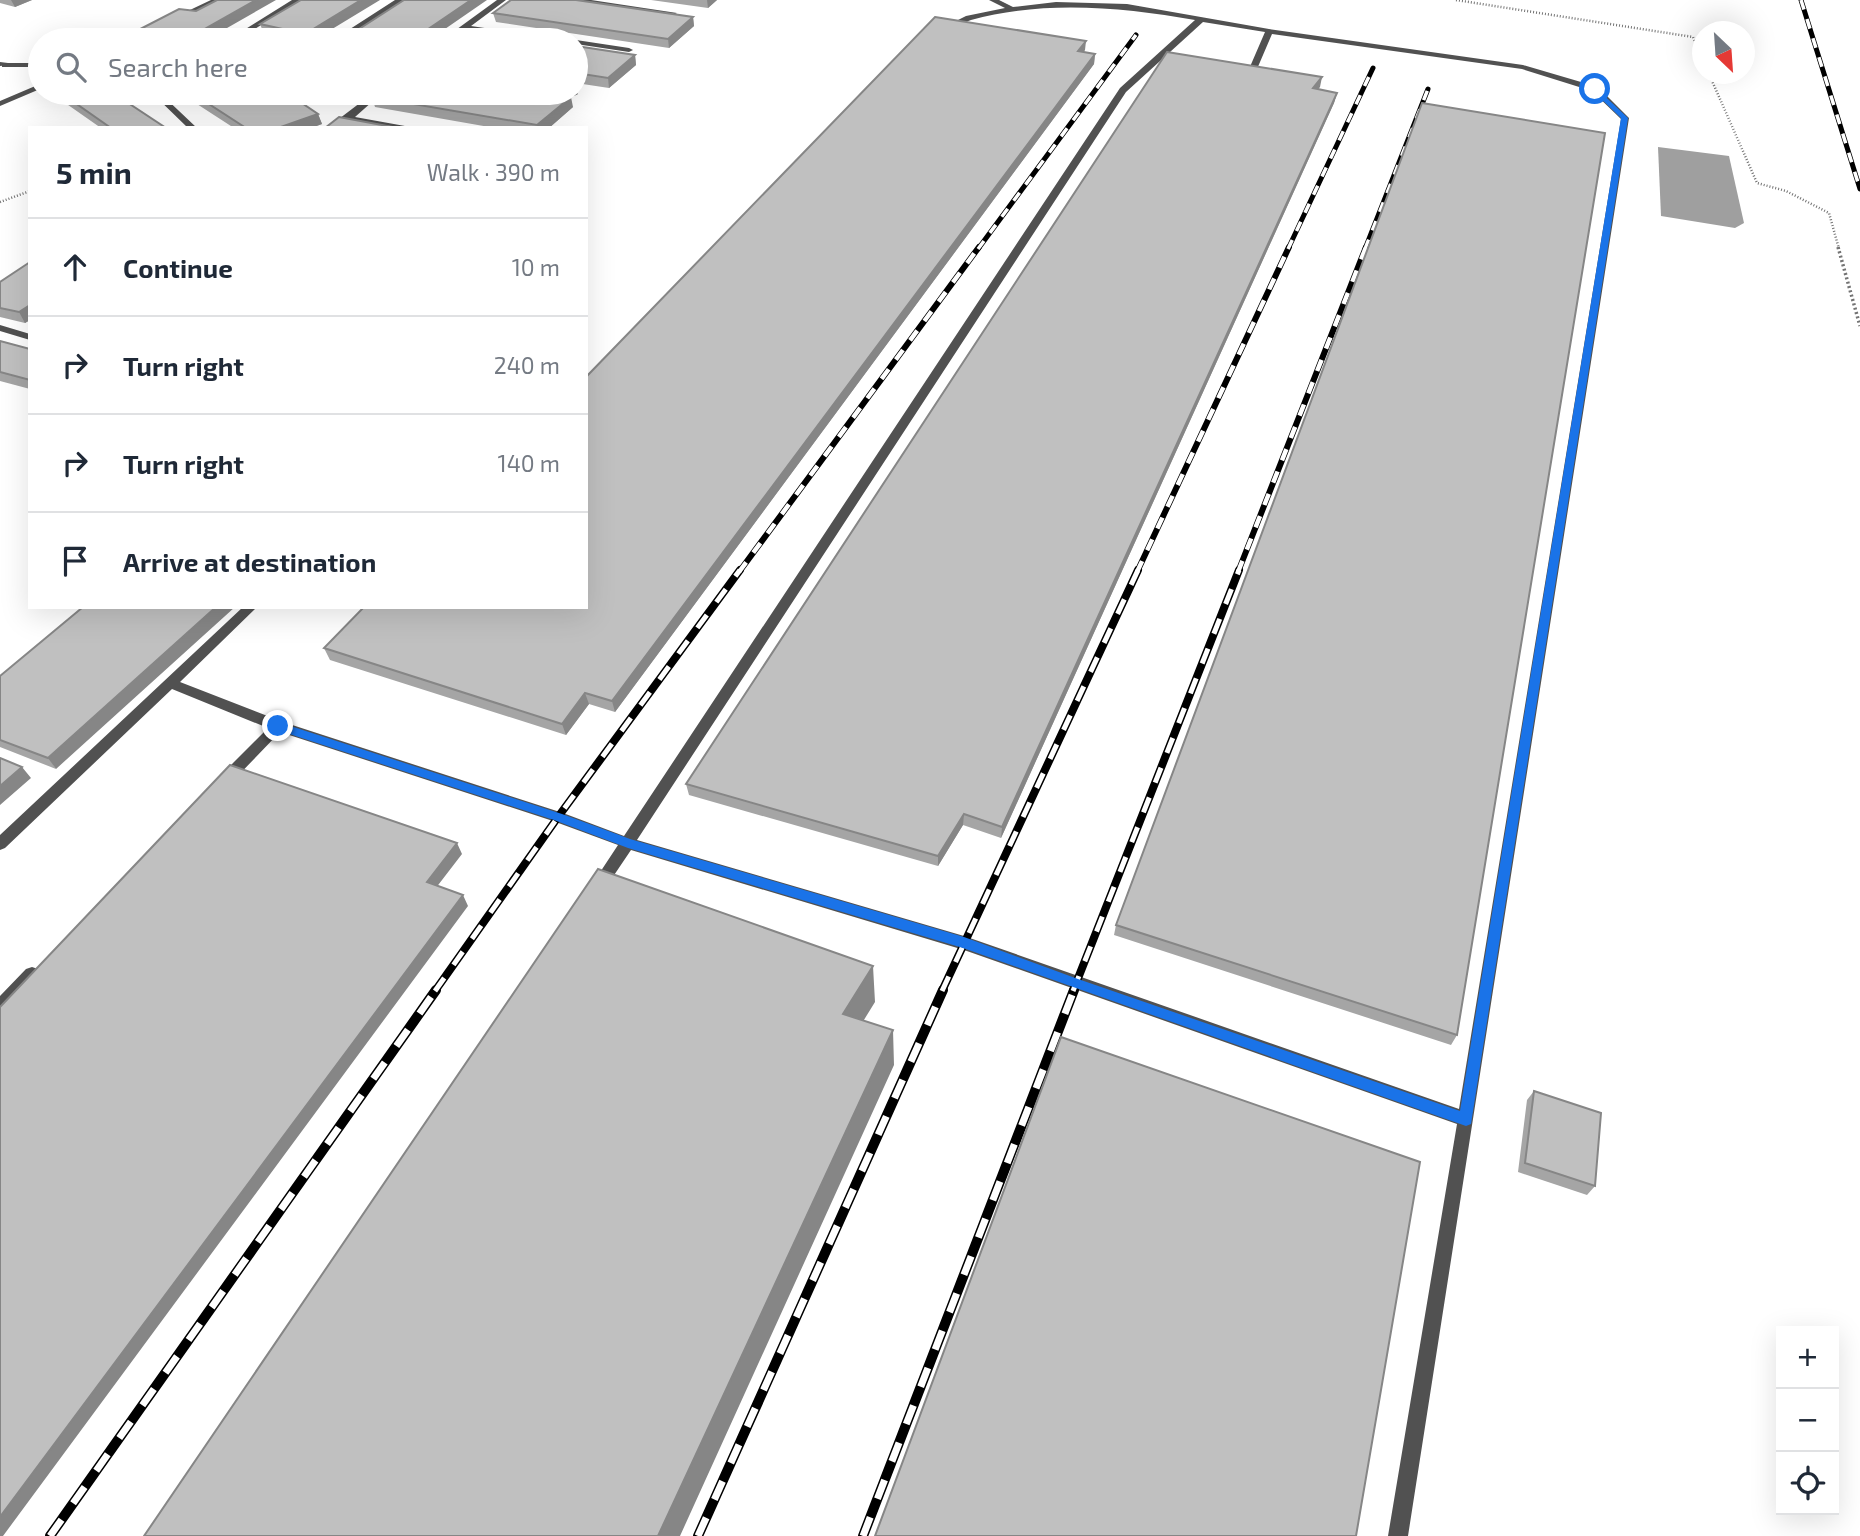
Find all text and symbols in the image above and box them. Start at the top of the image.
north arrow [1692,21,1755,84]
search box [28,28,588,105]
icon: search [52,48,90,86]
text: Search here [108,51,248,82]
route start [1579,73,1610,104]
text: 5 min [56,154,132,190]
text: Walk · 390 m [427,158,560,186]
icon: ahead [56,248,94,286]
text: Continue [123,252,233,283]
text: 10 m [512,253,560,281]
icon: right [56,346,94,384]
text: Turn right [123,350,244,381]
text: 240 m [494,351,560,379]
icon: right [56,444,94,482]
text: Turn right [123,448,244,479]
text: 140 m [498,449,560,477]
icon: arrive [56,542,94,580]
text: Arrive at destination [123,546,376,577]
route end [262,710,293,741]
map controls [1776,1326,1839,1515]
button: + [1776,1326,1839,1389]
button: − [1776,1389,1839,1452]
button: locate [1776,1452,1839,1515]

